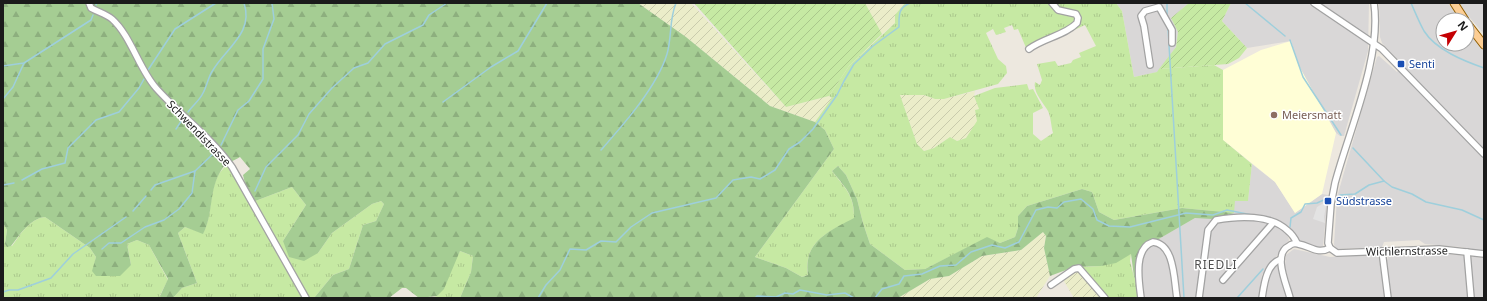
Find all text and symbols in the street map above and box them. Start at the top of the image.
north arrow [1435,12,1475,52]
text: N [1455,18,1472,34]
place label: Senti [1409,56,1435,71]
marker: Senti [1396,59,1406,69]
street label: Schwendistrasse [164,97,235,169]
place label: Meiersmatt [1282,107,1341,122]
marker: Meiersmatt [1269,110,1279,120]
place label: Südstrasse [1336,193,1392,208]
marker: Südstrasse [1323,196,1333,206]
street label: Wichlernstrasse [1366,242,1448,259]
district label: RIEDLI [1194,256,1238,273]

